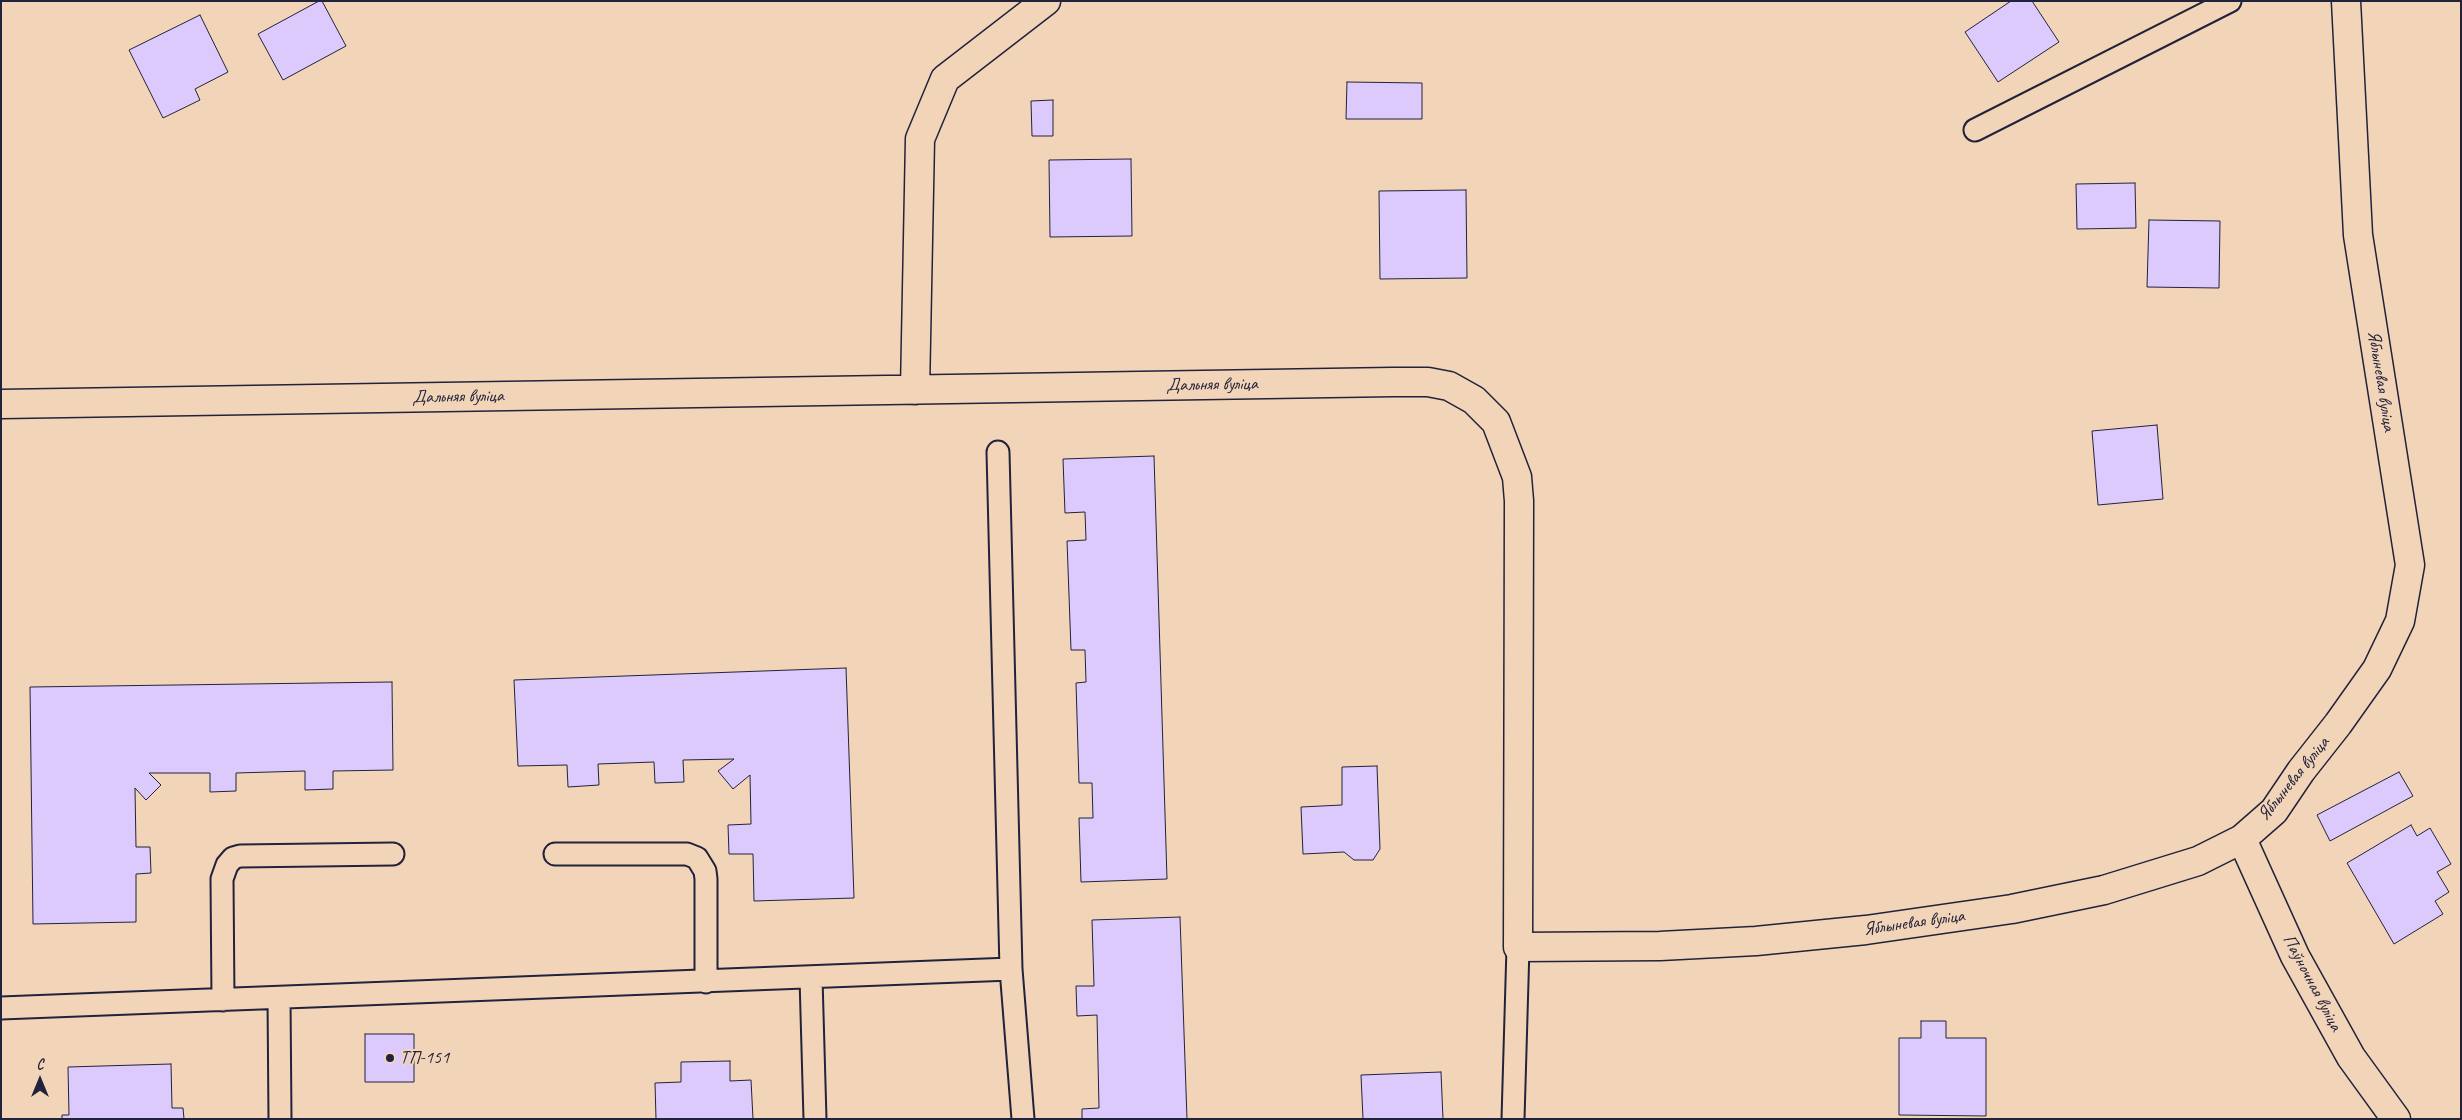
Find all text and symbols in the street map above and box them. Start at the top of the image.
street label: Яблыневая вуліца [2362,329,2400,433]
street label: Дальняя вуліца [1166,373,1258,397]
street label: Дальняя вуліца [412,385,504,409]
street label: Яблыневая вуліца [2254,733,2334,825]
street label: Яблыневая вуліца [1862,905,1966,941]
street label: Паўночная вуліца [2278,931,2346,1035]
place label: ТП-151 [400,1047,449,1069]
marker: ТП-151 [384,1052,396,1064]
north arrow [15,1055,65,1105]
text: С [37,1056,43,1073]

